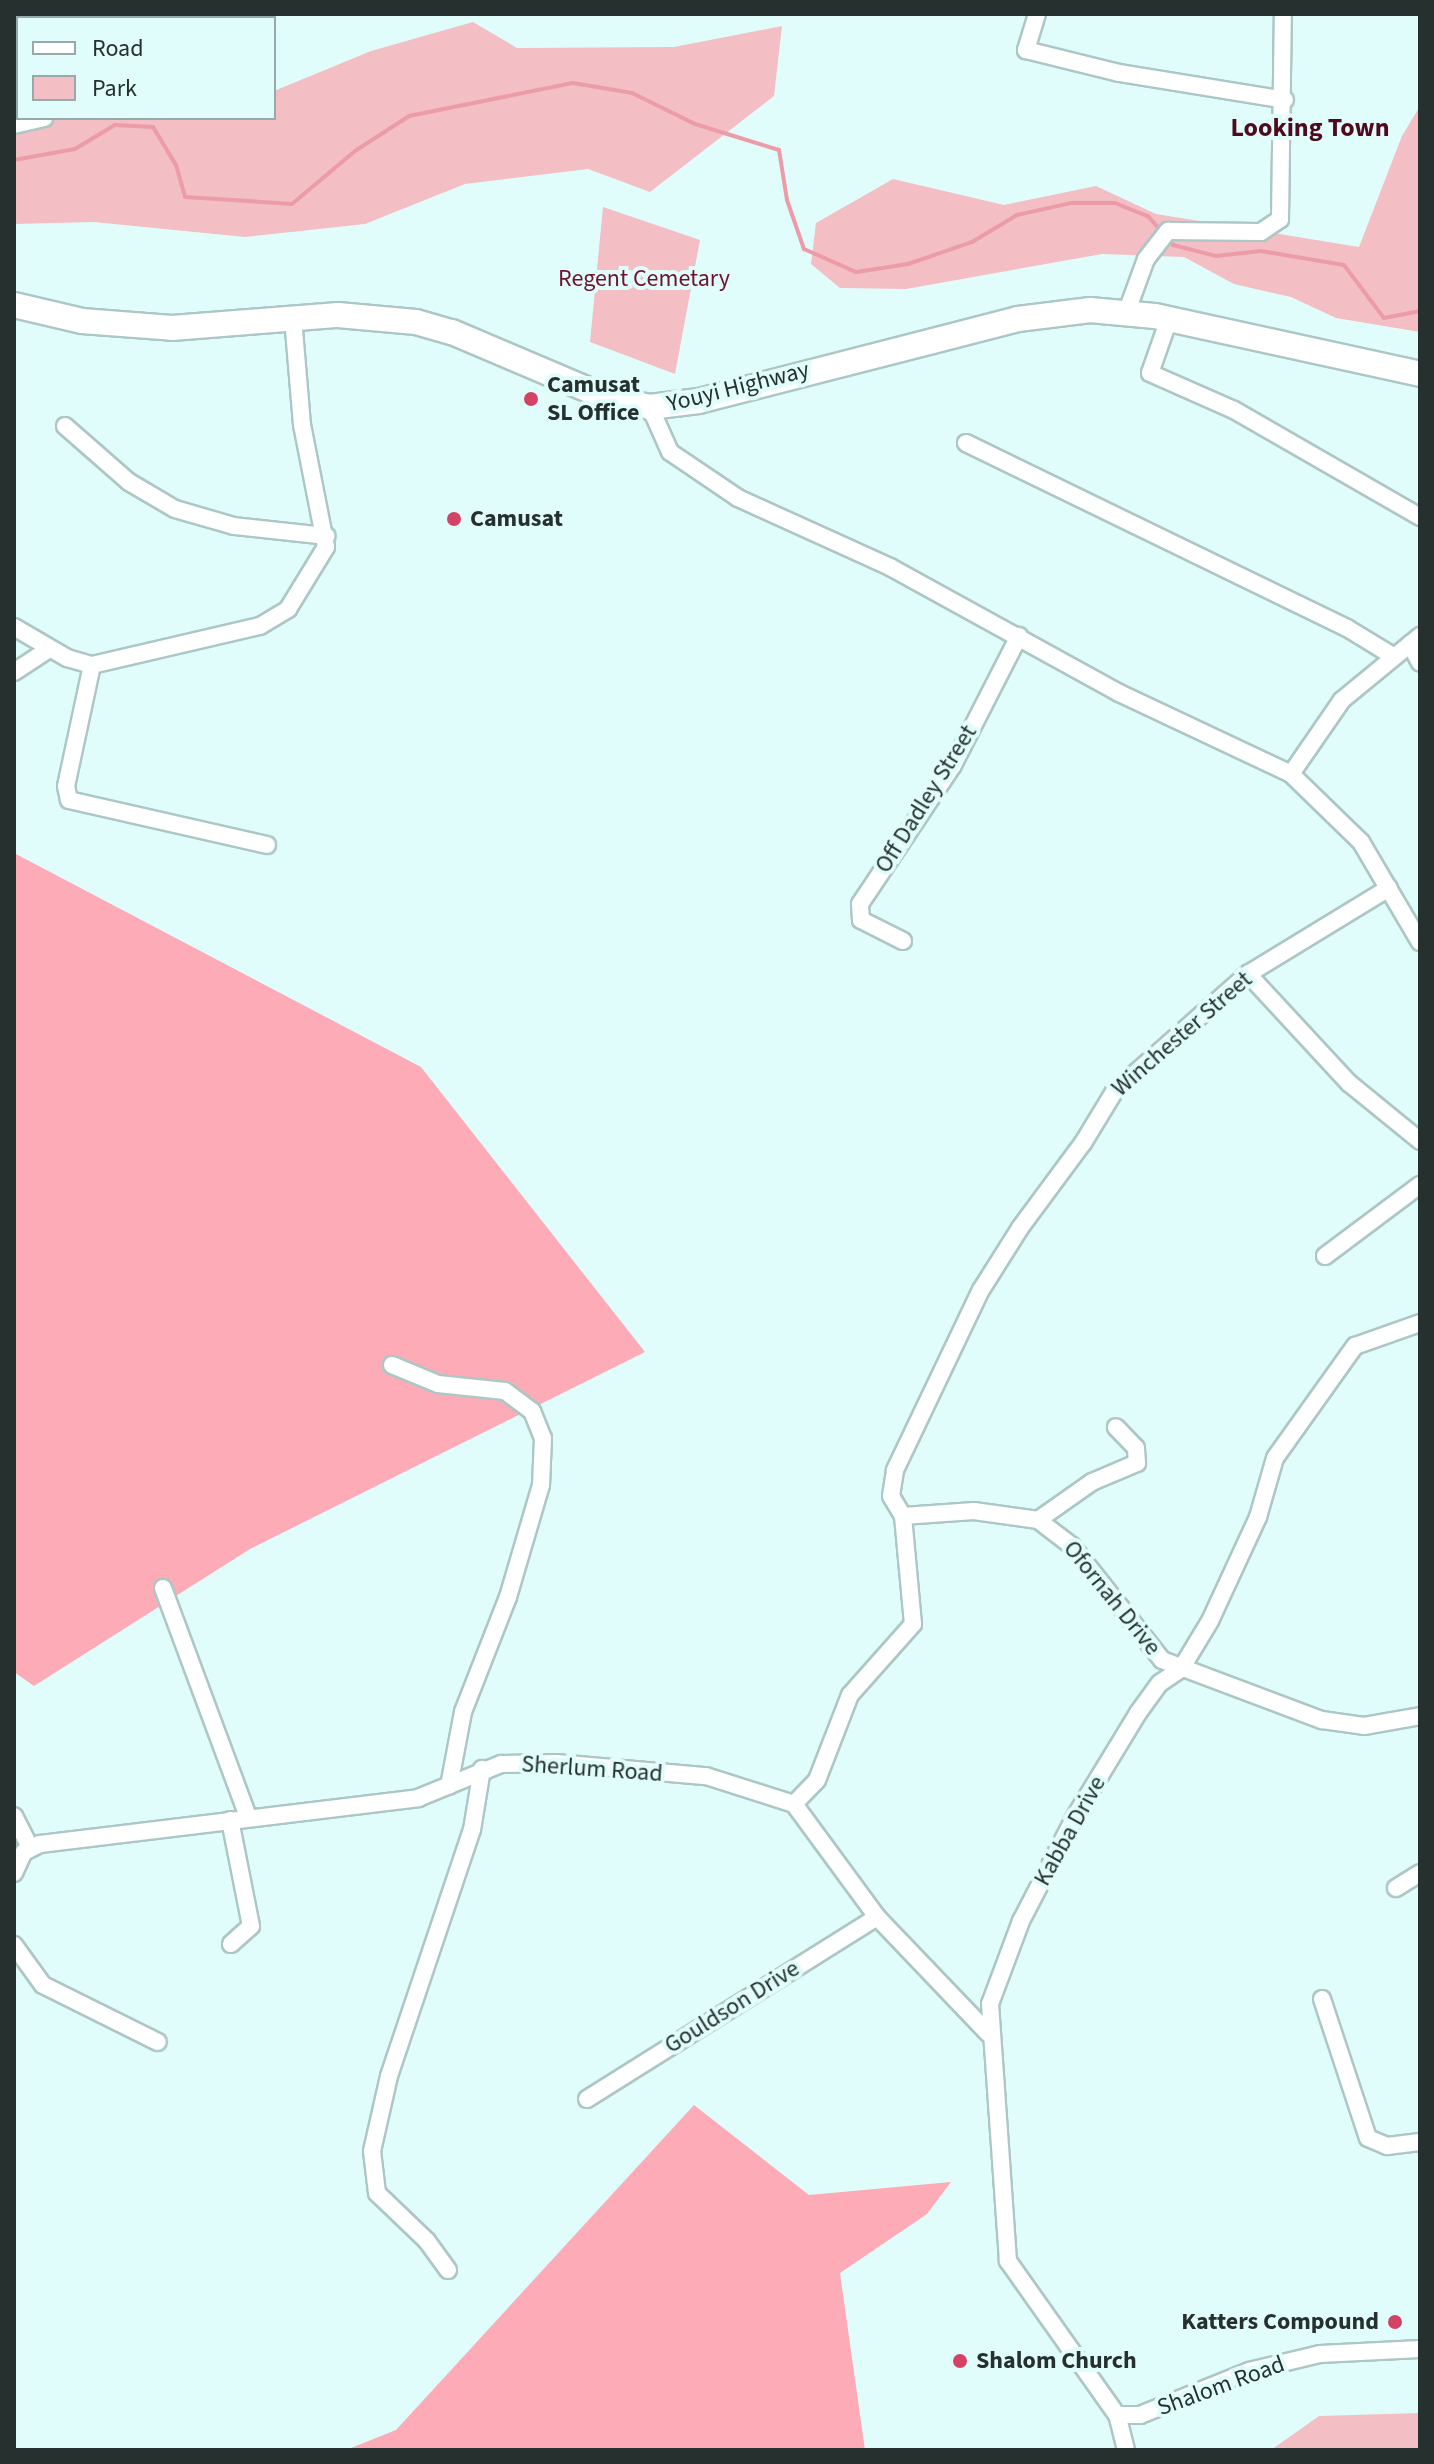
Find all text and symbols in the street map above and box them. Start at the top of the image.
legend [16,16,276,120]
text: Road [92,31,144,66]
text: Park [92,71,137,106]
district label: Looking Town [1230,112,1390,144]
park label: Regent Cemetary [558,265,730,293]
street label: Youyi Highway [664,355,812,419]
place label: Camusat SL Office [547,371,640,427]
marker: Camusat SL Office [522,390,540,408]
place label: Camusat [470,505,563,533]
marker: Camusat [445,510,463,528]
street label: Off Dadley Street [869,720,983,878]
street label: Winchester Street [1106,965,1258,1103]
street label: Ofornah Drive [1057,1535,1167,1661]
street label: Sherlum Road [520,1750,664,1788]
street label: Kabba Drive [1028,1771,1112,1891]
street label: Gouldson Drive [659,1954,805,2060]
place label: Katters Compound [1181,2308,1379,2336]
marker: Katters Compound [1386,2313,1404,2331]
place label: Shalom Church [976,2347,1137,2375]
street label: Shalom Road [1153,2350,1289,2422]
marker: Shalom Church [951,2352,969,2370]

